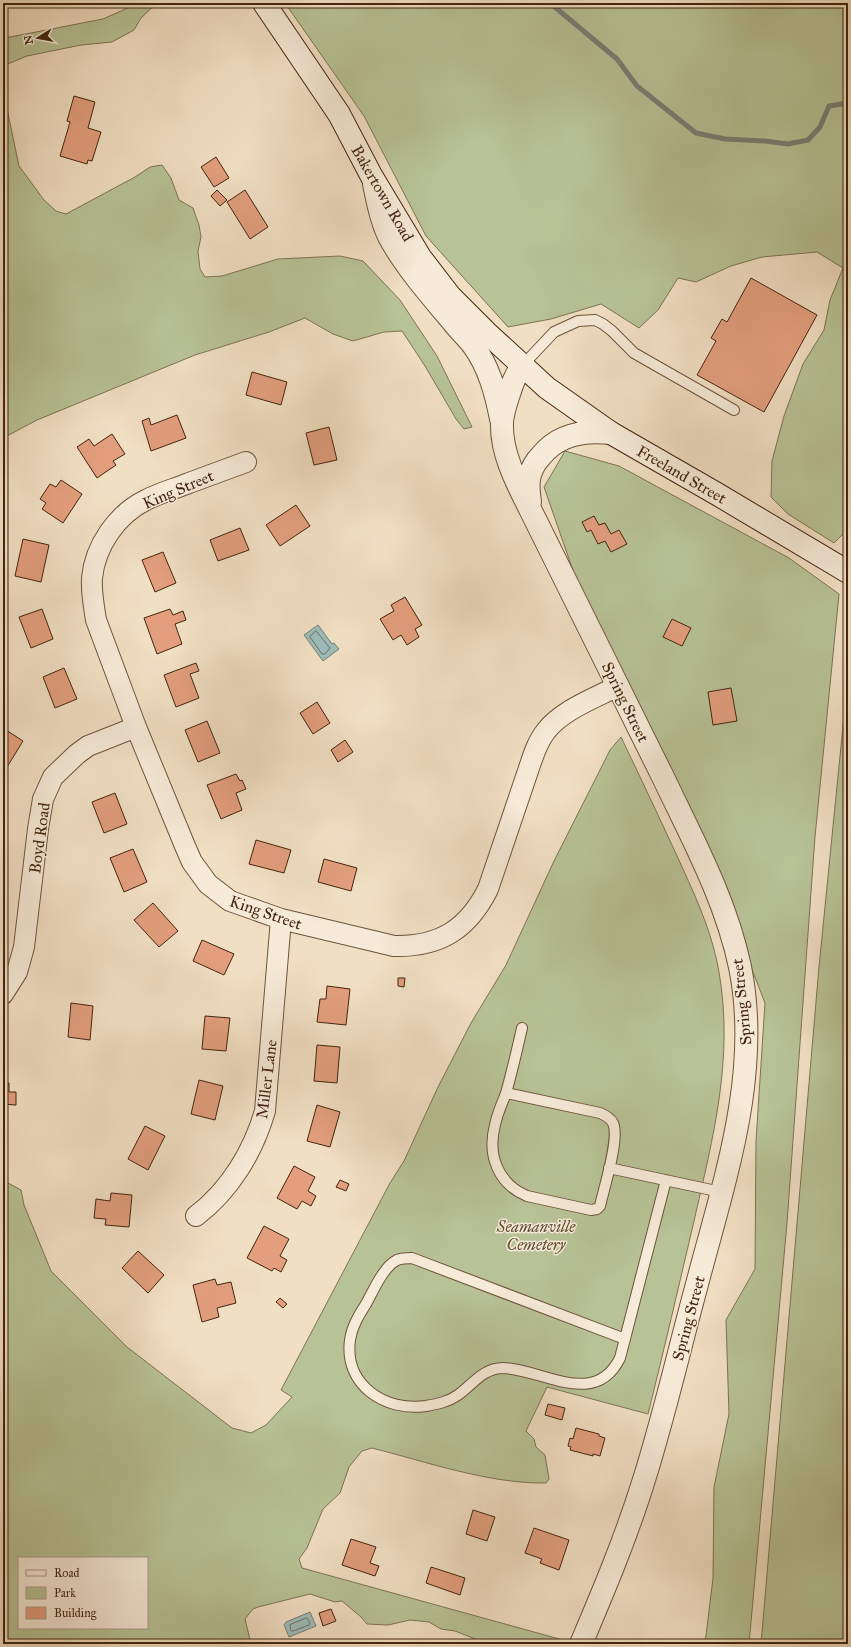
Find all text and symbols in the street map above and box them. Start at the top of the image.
north arrow [18,18,58,58]
text: N [21,33,36,46]
street label: Bakertown Road [347,142,418,245]
street label: Freeland Street [634,441,730,508]
street label: King Street [140,466,217,514]
street label: Spring Street [597,659,653,746]
street label: Boyd Road [25,801,54,875]
street label: King Street [227,891,305,935]
street label: Spring Street [727,957,756,1046]
street label: Miller Lane [252,1038,281,1120]
park label: Seamanville Cemetery [496,1217,576,1254]
street label: Spring Street [668,1273,710,1363]
legend [18,1557,148,1629]
text: Road [54,1566,80,1580]
text: Park [54,1586,76,1600]
text: Building [54,1606,97,1621]

